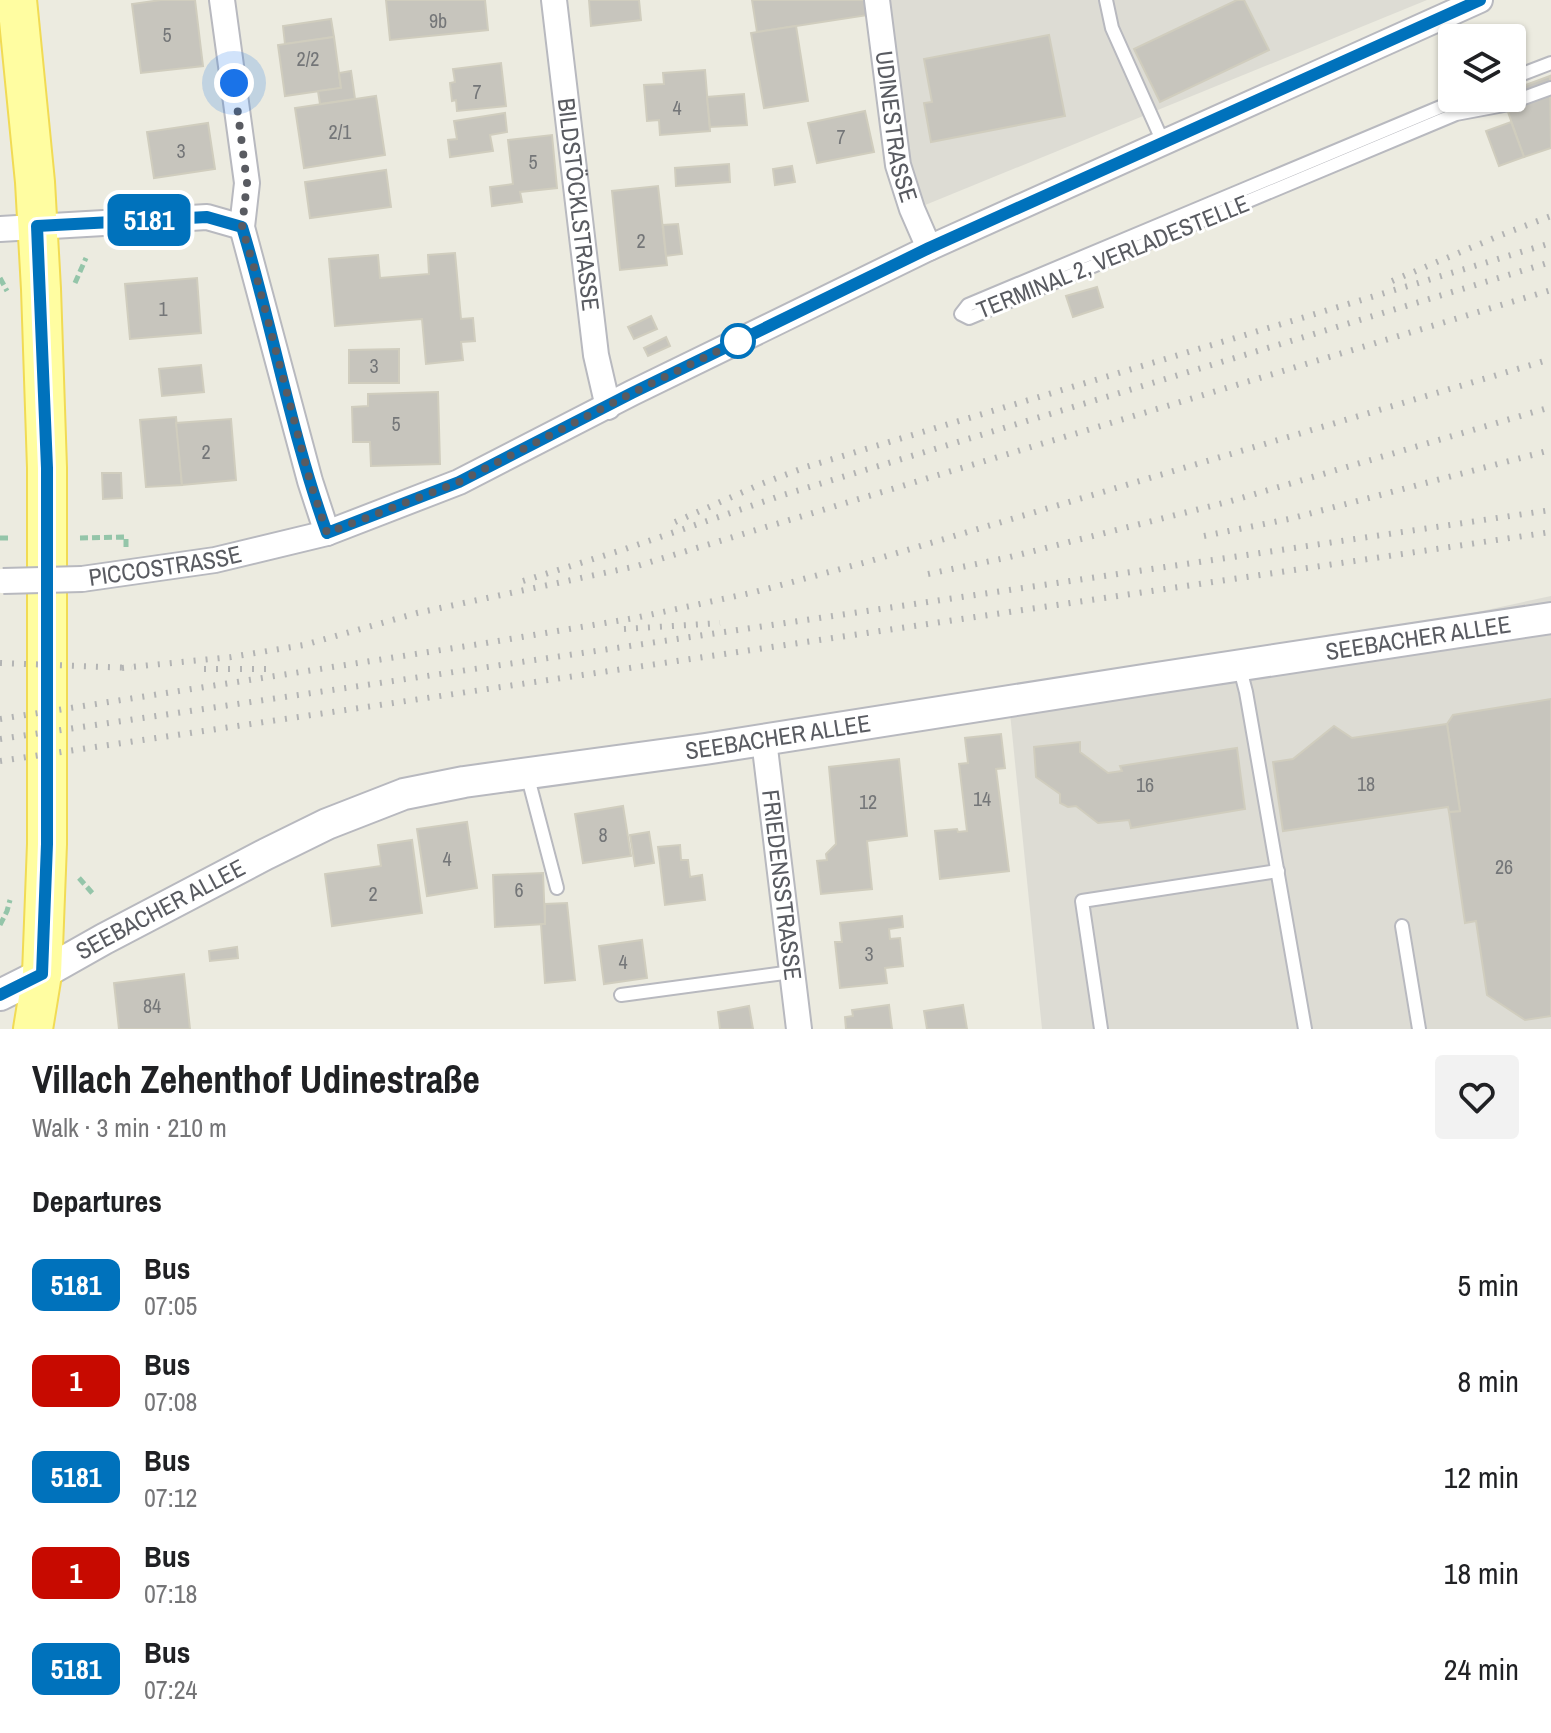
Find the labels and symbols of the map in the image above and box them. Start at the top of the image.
house number: 9b [429,7,447,34]
house number: 5 [162,21,172,48]
house number: 2/2 [297,45,319,72]
street label: UDINESTRASSE [869,49,926,206]
your location [214,63,254,103]
house number: 7 [472,78,482,105]
house number: 4 [672,94,682,121]
street label: BILDSTÖCKLSTRASSE [551,96,608,313]
house number: 2/1 [329,118,351,145]
house number: 7 [836,123,846,150]
house number: 3 [176,137,186,164]
house number: 5 [528,148,538,175]
street label: TERMINAL 2, VERLADESTELLE [972,187,1254,325]
line badge: 5181 [93,194,205,246]
house number: 2 [636,227,646,254]
house number: 1 [158,295,168,322]
unlabelled marker [721,324,755,358]
house number: 3 [369,352,379,379]
house number: 5 [391,410,401,437]
house number: 2 [201,438,211,465]
street label: PICCOSTRASSE [86,537,245,593]
street label: SEEBACHER ALLEE [1323,607,1513,667]
street label: SEEBACHER ALLEE [683,706,873,767]
house number: 18 [1357,770,1375,797]
house number: 16 [1136,771,1154,798]
house number: 14 [973,785,991,812]
street label: FRIEDENSSTRASSE [755,788,810,982]
house number: 12 [859,788,877,815]
house number: 8 [598,821,608,848]
house number: 4 [442,845,452,872]
street label: SEEBACHER ALLEE [70,851,250,967]
house number: 26 [1495,853,1513,880]
house number: 6 [514,876,524,903]
house number: 2 [368,880,378,907]
house number: 3 [864,940,874,967]
house number: 4 [618,948,628,975]
house number: 84 [143,992,161,1019]

